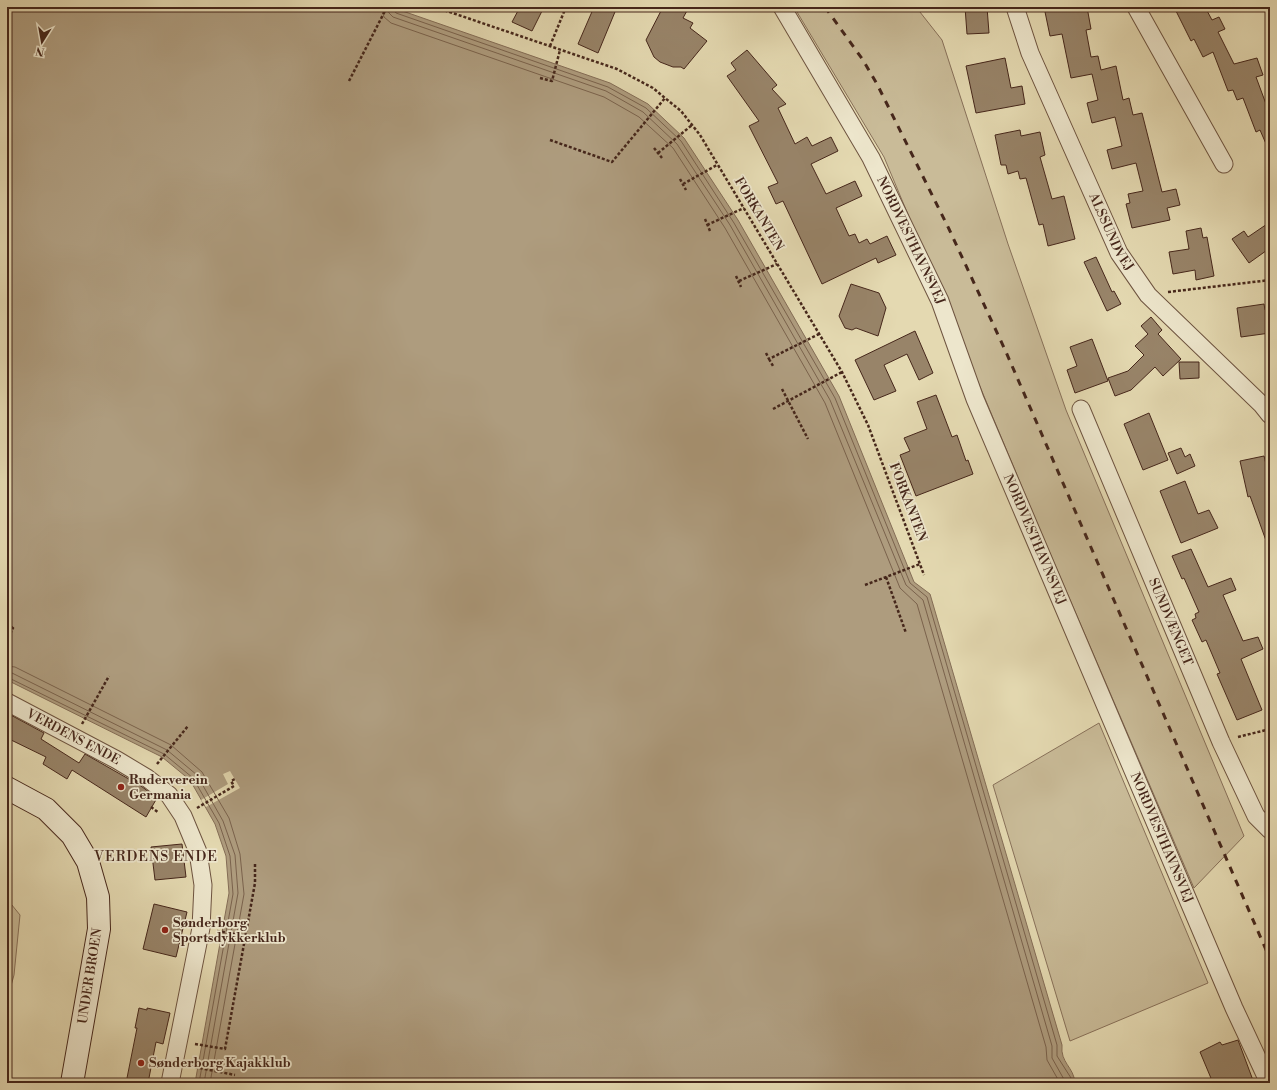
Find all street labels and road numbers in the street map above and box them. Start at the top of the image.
street label: FORKANTEN [731,174,787,254]
street label: NORDVESTHAVNSVEJ [873,174,949,307]
street label: ALSSUNDVEJ [1085,189,1137,274]
street label: FORKANTEN [886,460,930,544]
street label: NORDVESTHAVNSVEJ [1000,472,1070,608]
street label: SUNDVÆNGET [1145,576,1196,668]
street label: VERDENS ENDE [23,705,123,768]
street label: NORDVESTHAVNSVEJ [1127,770,1197,906]
street label: UNDER BROEN [75,927,106,1025]

